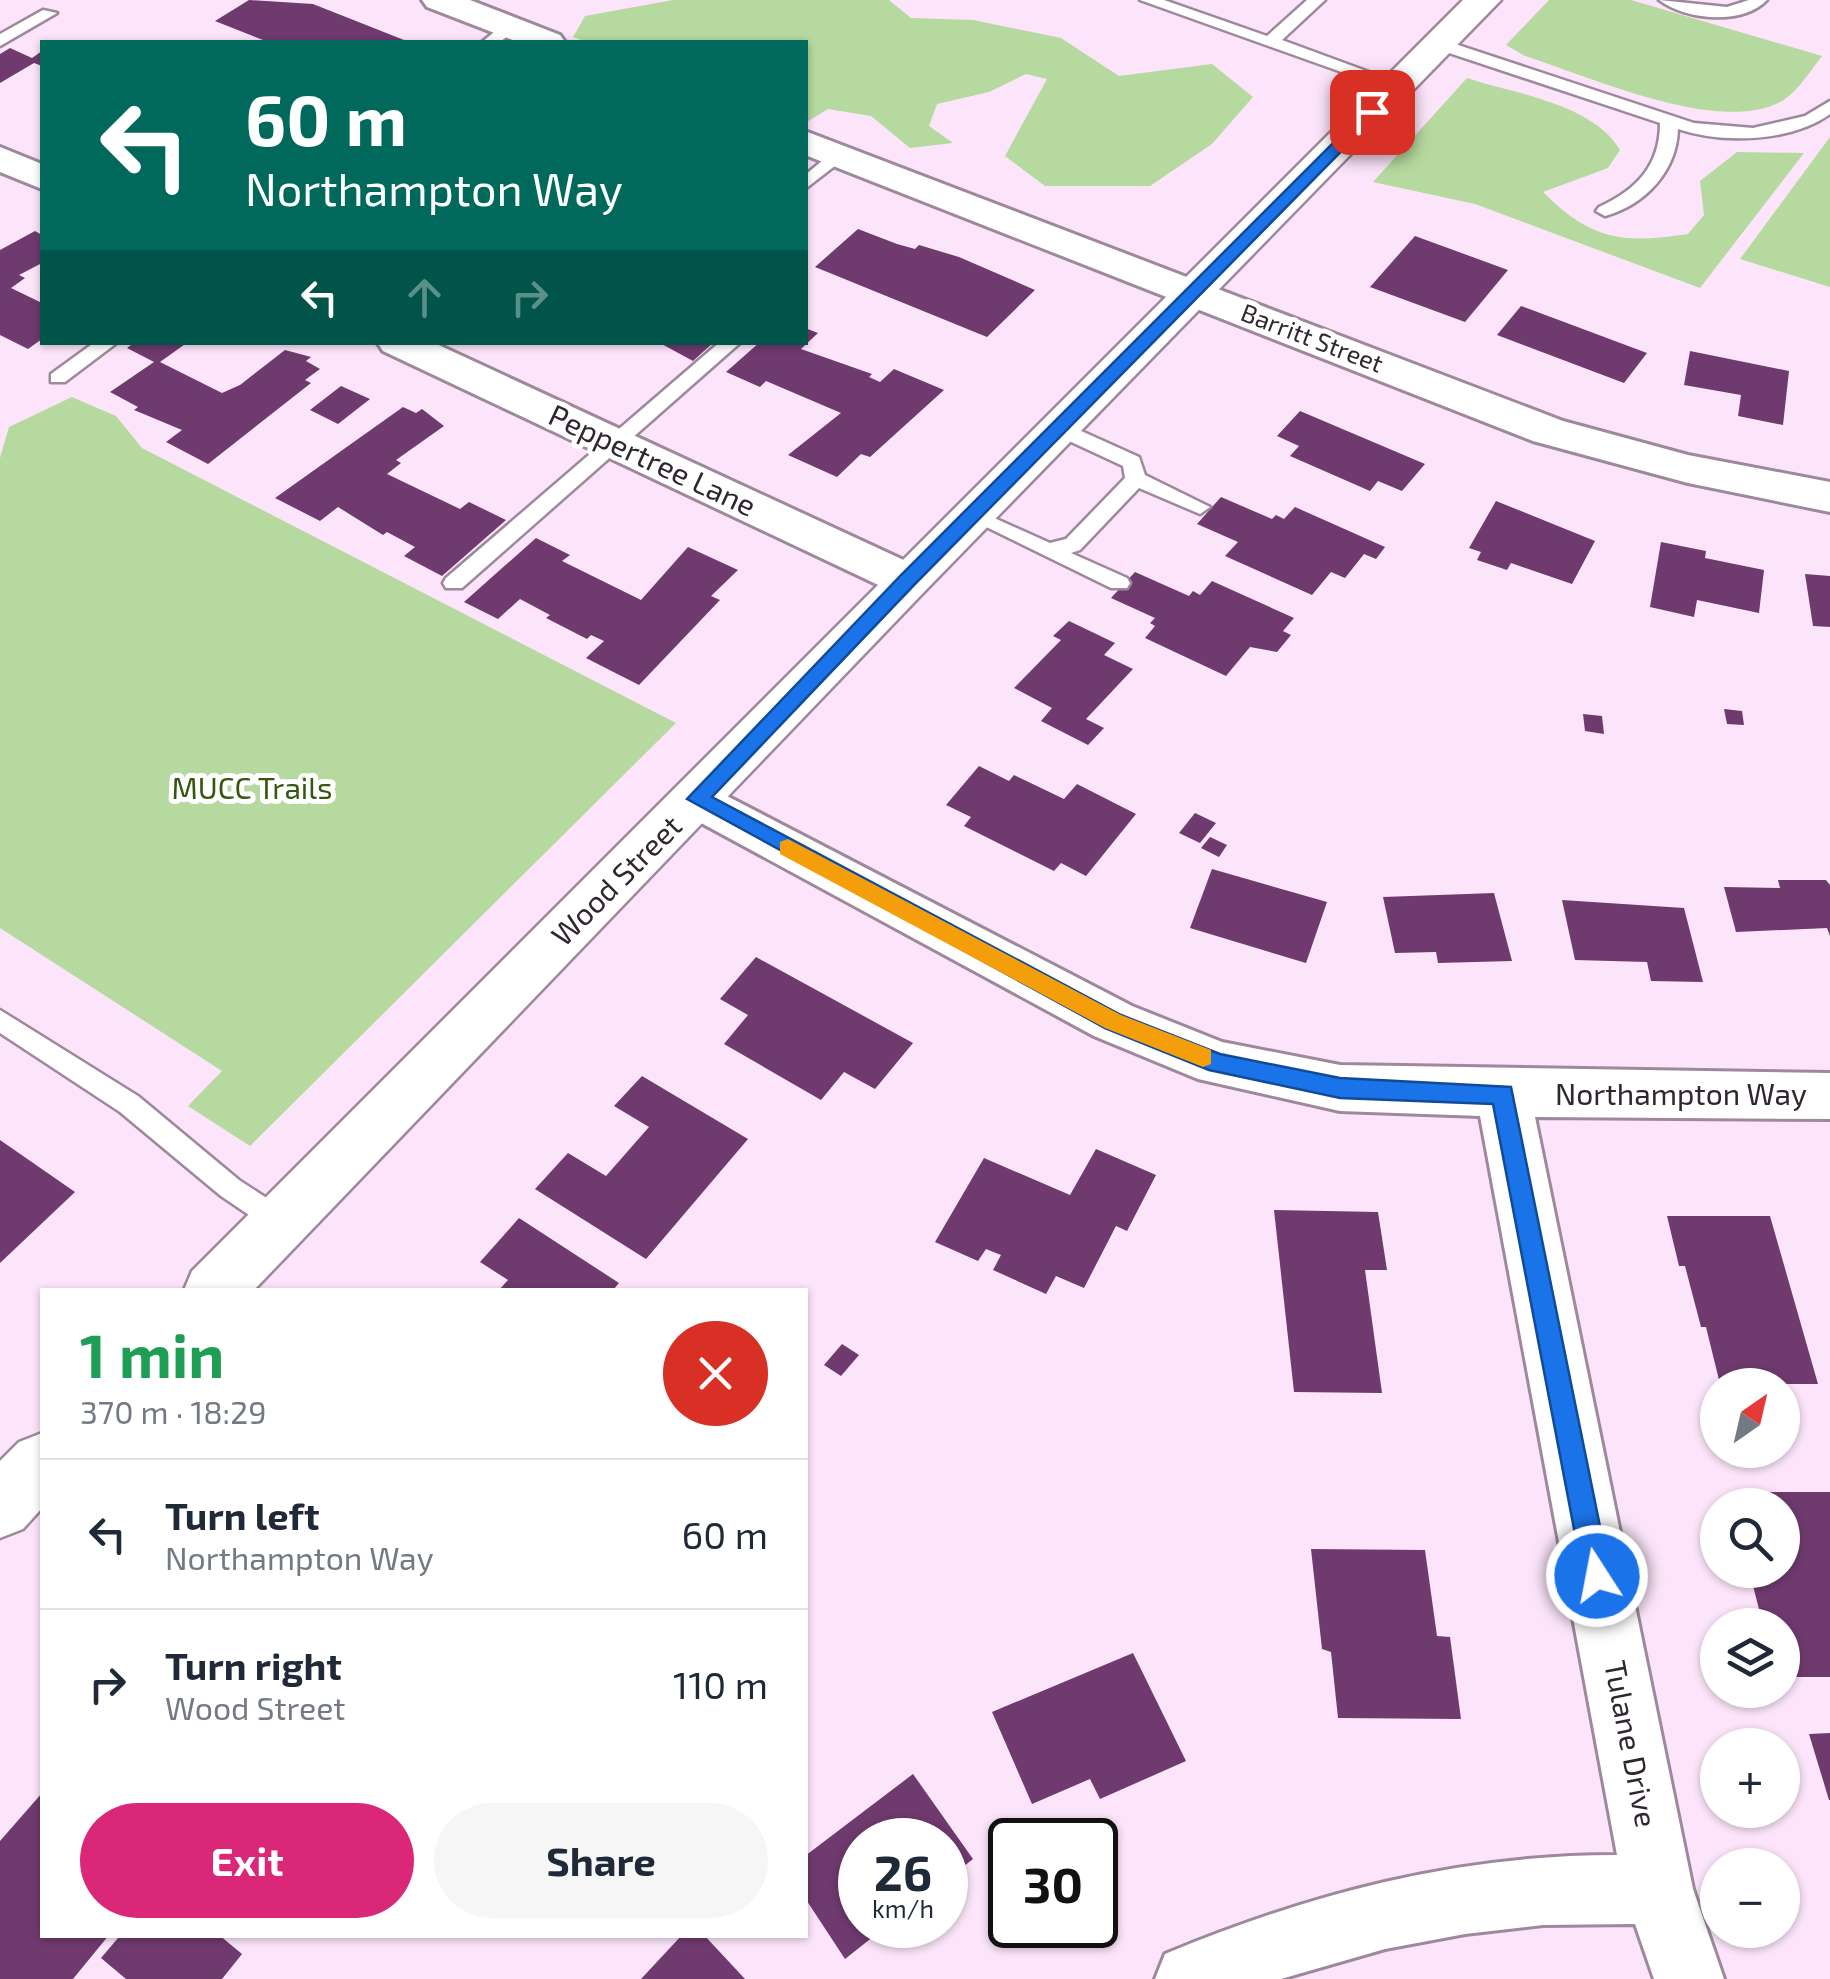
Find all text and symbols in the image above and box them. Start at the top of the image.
pin [1330,70,1415,155]
text: 60 m [245,76,407,160]
icon: left [80,80,210,210]
icon: arrive [1345,85,1400,140]
text: Northampton Way [245,161,623,215]
icon: left [292,270,347,325]
icon: ahead [397,270,452,325]
icon: right [502,270,557,325]
street label: Barritt Street [1237,296,1388,378]
street label: Peppertree Lane [544,396,762,523]
park label: MUCC Trails [172,769,332,805]
street label: Wood Street [543,807,688,952]
street label: Northampton Way [1555,1075,1807,1111]
text: 1 min [80,1318,224,1390]
button: close [663,1321,768,1426]
north arrow [1700,1368,1800,1468]
map controls [1700,1368,1800,1948]
text: 370 m · 18:29 [80,1392,266,1430]
button: search [1700,1488,1800,1588]
text: Turn left [165,1492,320,1538]
icon: left [80,1507,135,1562]
text: 60 m [682,1511,768,1557]
position arrow [1545,1524,1649,1628]
text: Northampton Way [165,1538,434,1576]
button: layers [1700,1608,1800,1708]
text: Turn right [165,1642,342,1688]
icon: right [80,1657,135,1712]
street label: Tulane Drive [1598,1657,1666,1830]
text: 110 m [673,1661,768,1707]
text: Wood Street [165,1688,346,1726]
button: + [1700,1728,1800,1828]
button: Exit [80,1803,414,1918]
button: Share [434,1803,768,1918]
speed limit sign: 30 [988,1818,1118,1948]
text: 26 [874,1841,932,1901]
button: − [1700,1848,1800,1948]
text: km/h [872,1893,934,1923]

